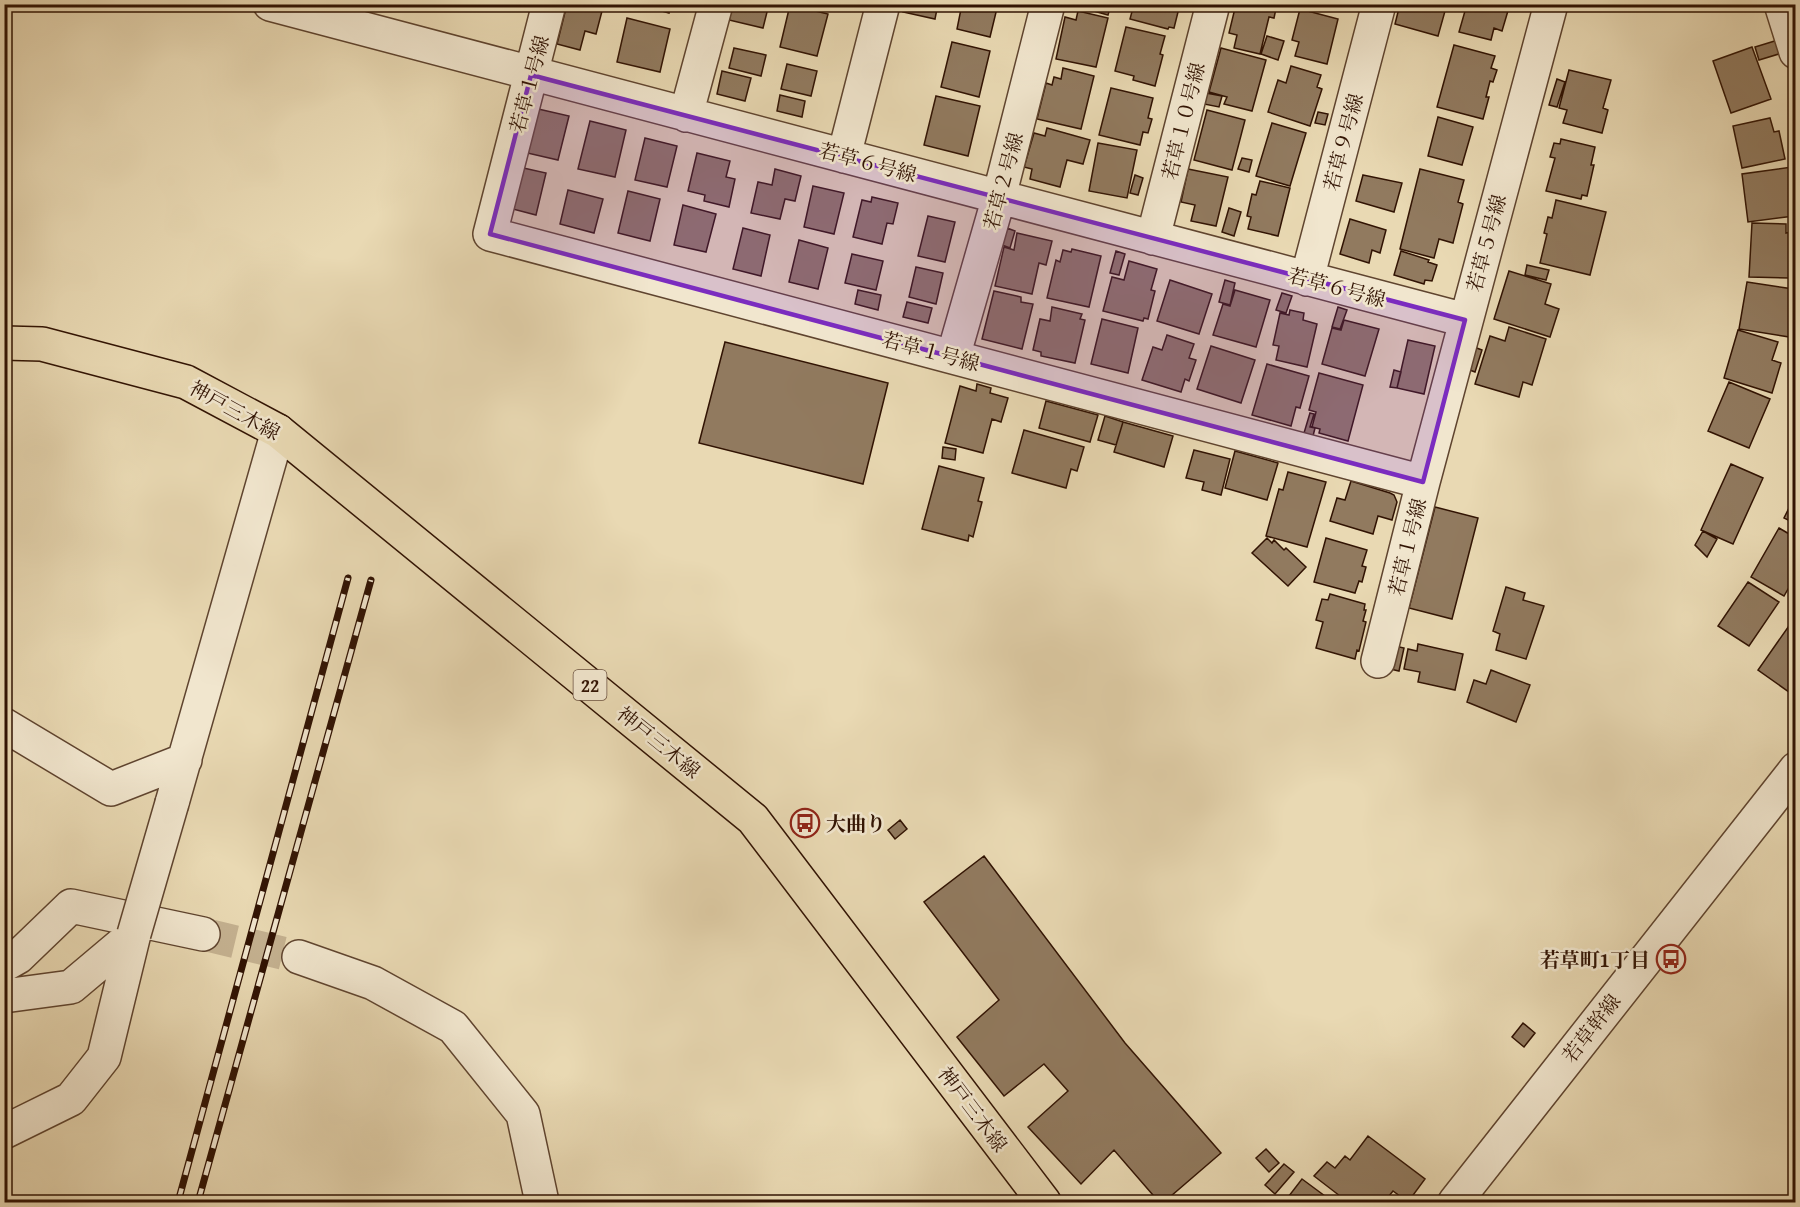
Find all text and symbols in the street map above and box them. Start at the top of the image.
street label: 若草１号線 [502,32,556,136]
street label: 若草１０号線 [1154,59,1212,183]
street label: 若草９号線 [1316,90,1370,194]
street label: 若草２号線 [976,129,1030,233]
street label: 若草６号線 [816,135,920,189]
street label: 若草５号線 [1459,191,1513,295]
street label: 若草６号線 [1285,260,1389,314]
street label: 若草１号線 [879,324,983,378]
street label: 神戸三木線 [184,373,286,447]
street label: 若草１号線 [1381,495,1433,599]
road number: 22 [574,670,606,700]
street label: 神戸三木線 [611,699,707,785]
bus stop icon: 大曲り [789,807,821,839]
place label: 大曲り [826,809,886,838]
bus stop icon: 若草町1丁目 [1655,943,1687,975]
place label: 若草町1丁目 [1540,945,1650,974]
street label: 若草幹線 [1555,988,1627,1068]
street label: 神戸三木線 [931,1060,1015,1158]

